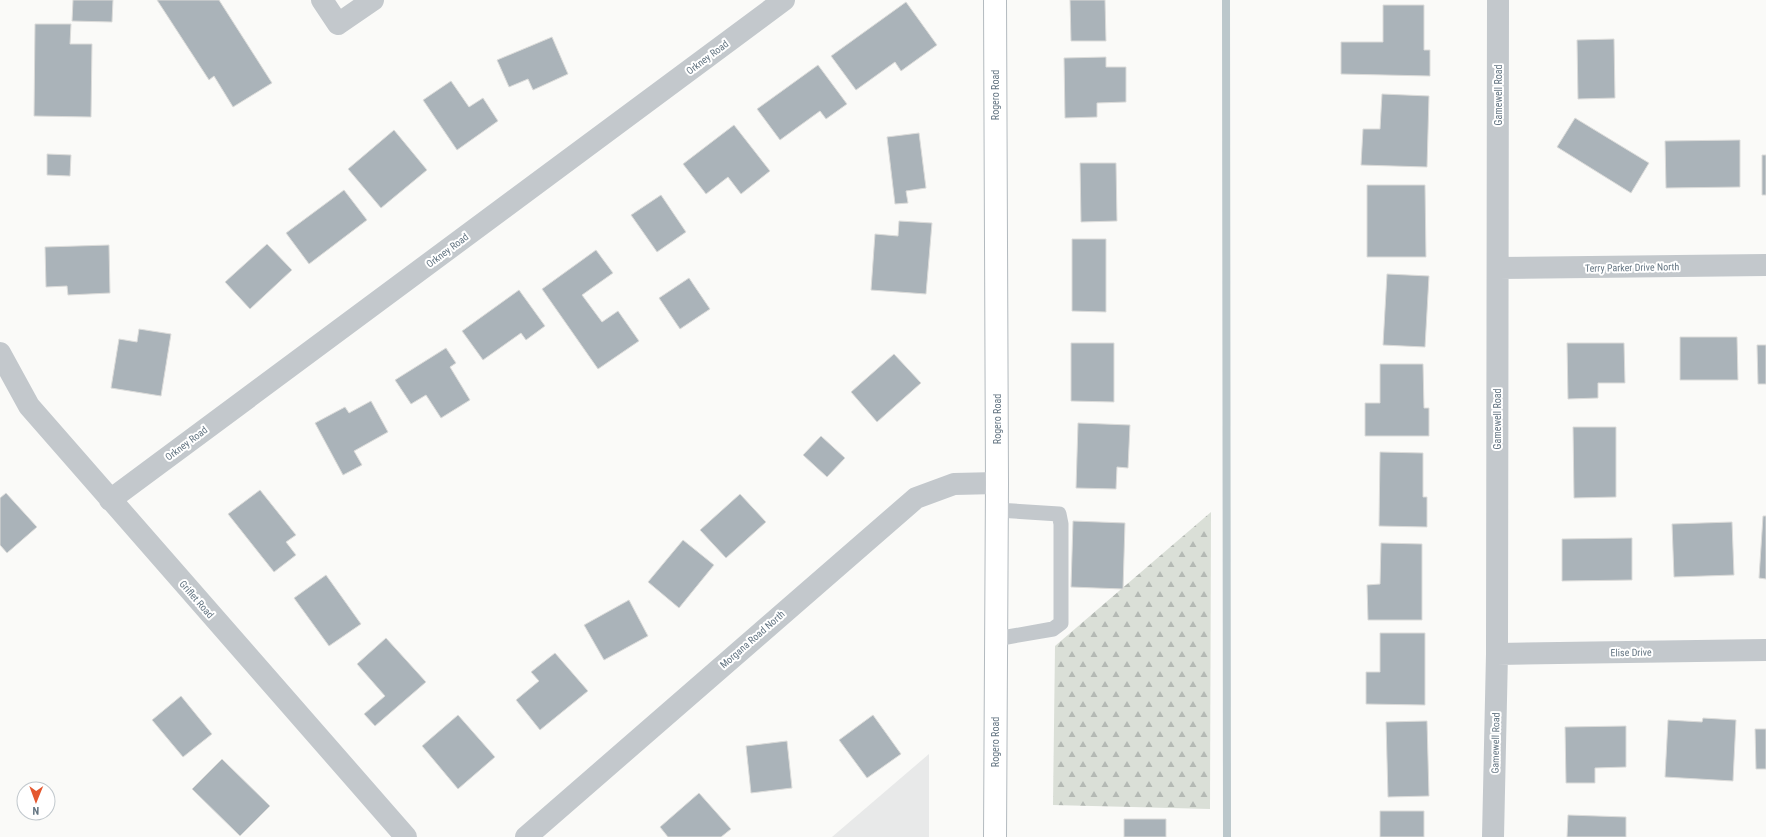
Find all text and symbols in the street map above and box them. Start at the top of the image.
street label: Orkney Road [684,38,730,77]
street label: Gamewell Road [1493,64,1504,126]
street label: Rogero Road [990,70,1001,120]
street label: Orkney Road [424,231,470,270]
street label: Terry Parker Drive North [1585,261,1679,274]
street label: Gamewell Road [1492,388,1503,450]
street label: Rogero Road [992,394,1003,444]
street label: Orkney Road [163,424,209,463]
street label: Griflet Road [177,578,216,620]
street label: Morgana Road North [718,608,787,670]
street label: Elise Drive [1610,647,1652,658]
street label: Gamewell Road [1489,712,1502,774]
street label: Rogero Road [990,717,1001,767]
north arrow [16,781,56,821]
text: N [32,804,39,817]

